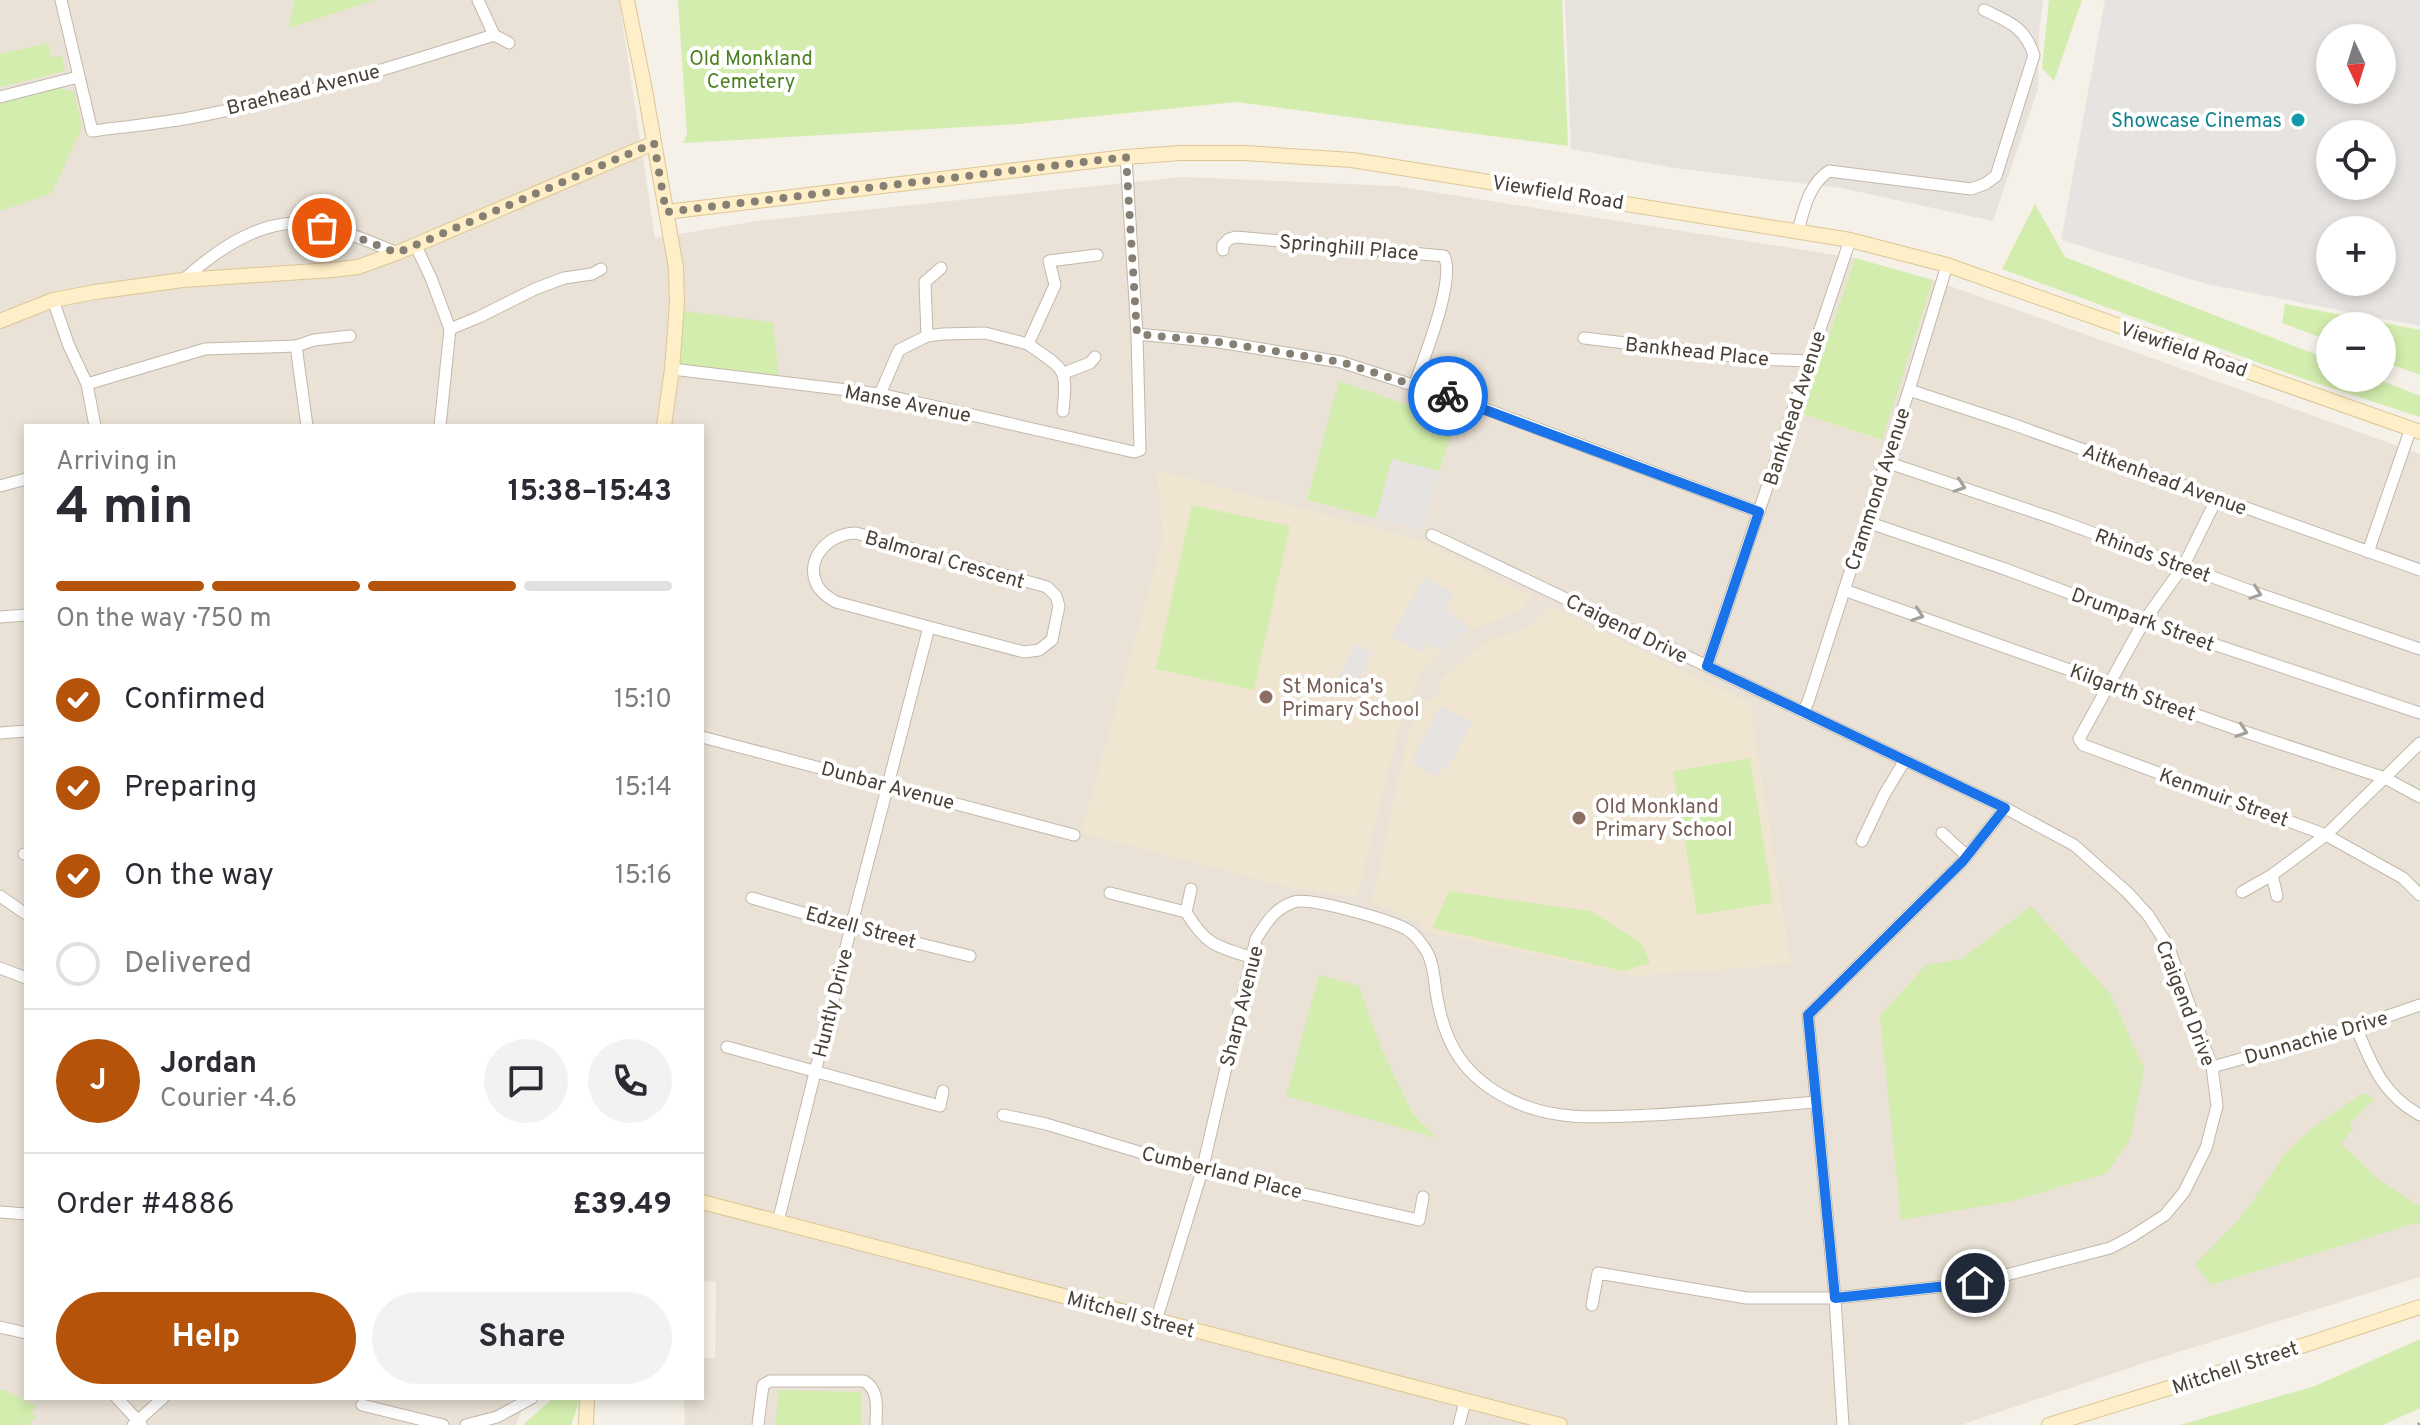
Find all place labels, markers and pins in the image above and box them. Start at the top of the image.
place label: Showcase Cinemas [2111,109,2282,135]
marker: Showcase Cinemas [2289,111,2307,129]
pin [288,194,356,262]
place label: St Monica's Primary School [1282,675,1419,724]
marker: St Monica's Primary School [1257,688,1275,706]
place label: Old Monkland Primary School [1595,795,1732,844]
marker: Old Monkland Primary School [1570,809,1588,827]
pin [1941,1249,2009,1317]

